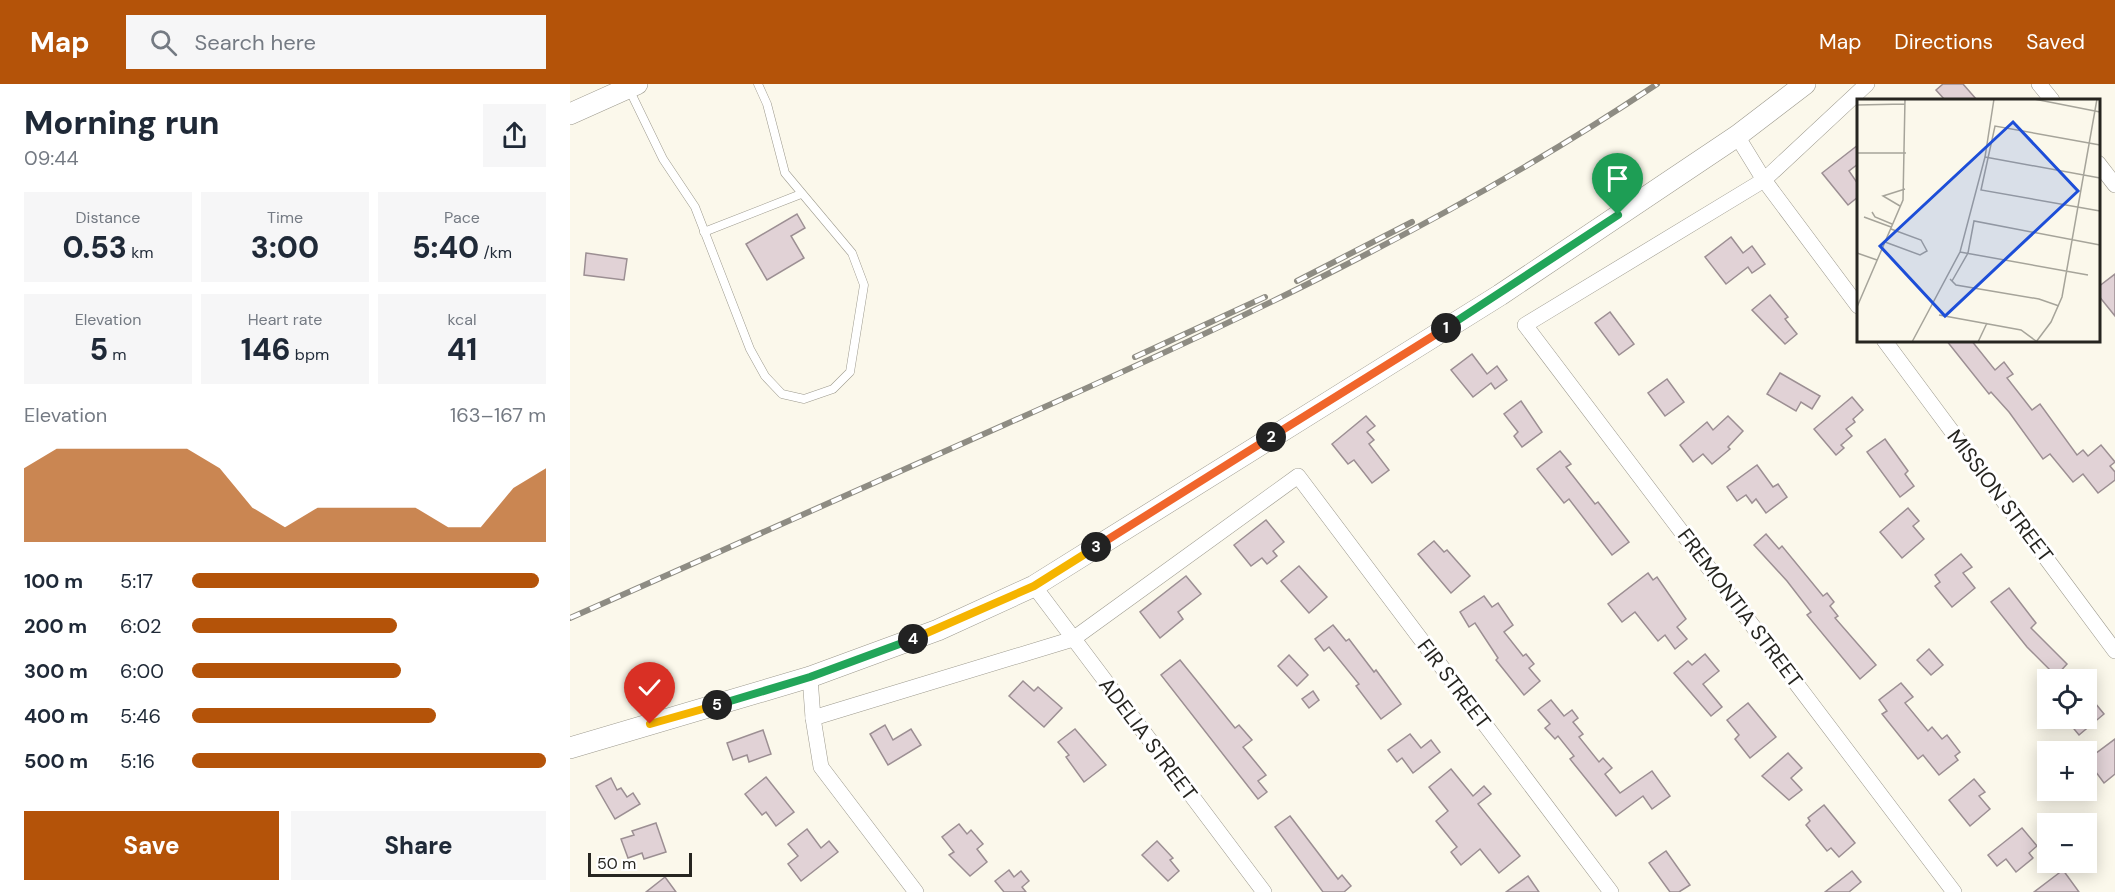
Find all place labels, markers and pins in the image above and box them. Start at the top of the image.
pin [1592,153,1643,215]
pin: 1 [1431,313,1461,343]
pin: 2 [1256,422,1286,452]
pin: 3 [1081,532,1111,562]
pin: 4 [898,624,928,654]
pin [624,662,675,724]
pin: 5 [702,690,732,720]

